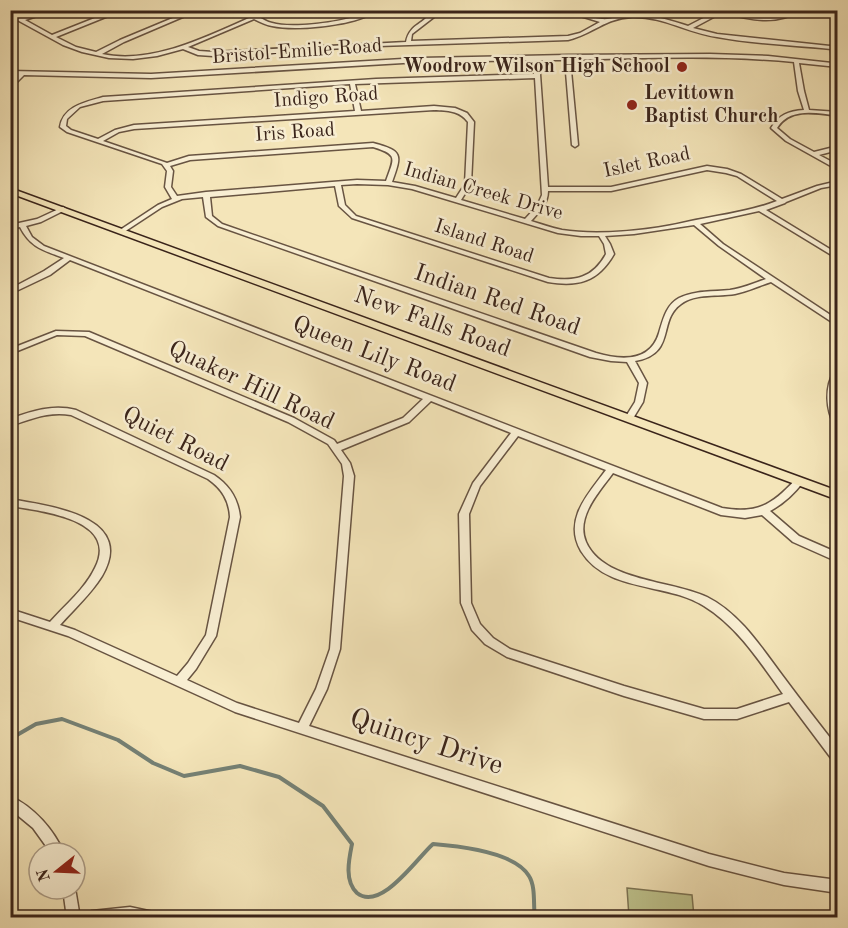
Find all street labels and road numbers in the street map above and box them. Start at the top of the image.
street label: Bristol-Emilie Road [211,36,383,68]
street label: Indigo Road [273,84,379,112]
street label: Iris Road [254,120,336,146]
street label: Islet Road [602,144,692,182]
street label: Indian Creek Drive [401,160,565,224]
street label: Island Road [432,217,536,267]
street label: Indian Red Road [411,261,583,341]
street label: New Falls Road [350,284,514,362]
street label: Queen Lily Road [289,313,459,397]
street label: Quaker Hill Road [164,337,338,435]
street label: Quiet Road [118,403,232,477]
street label: Quincy Drive [346,705,506,781]

